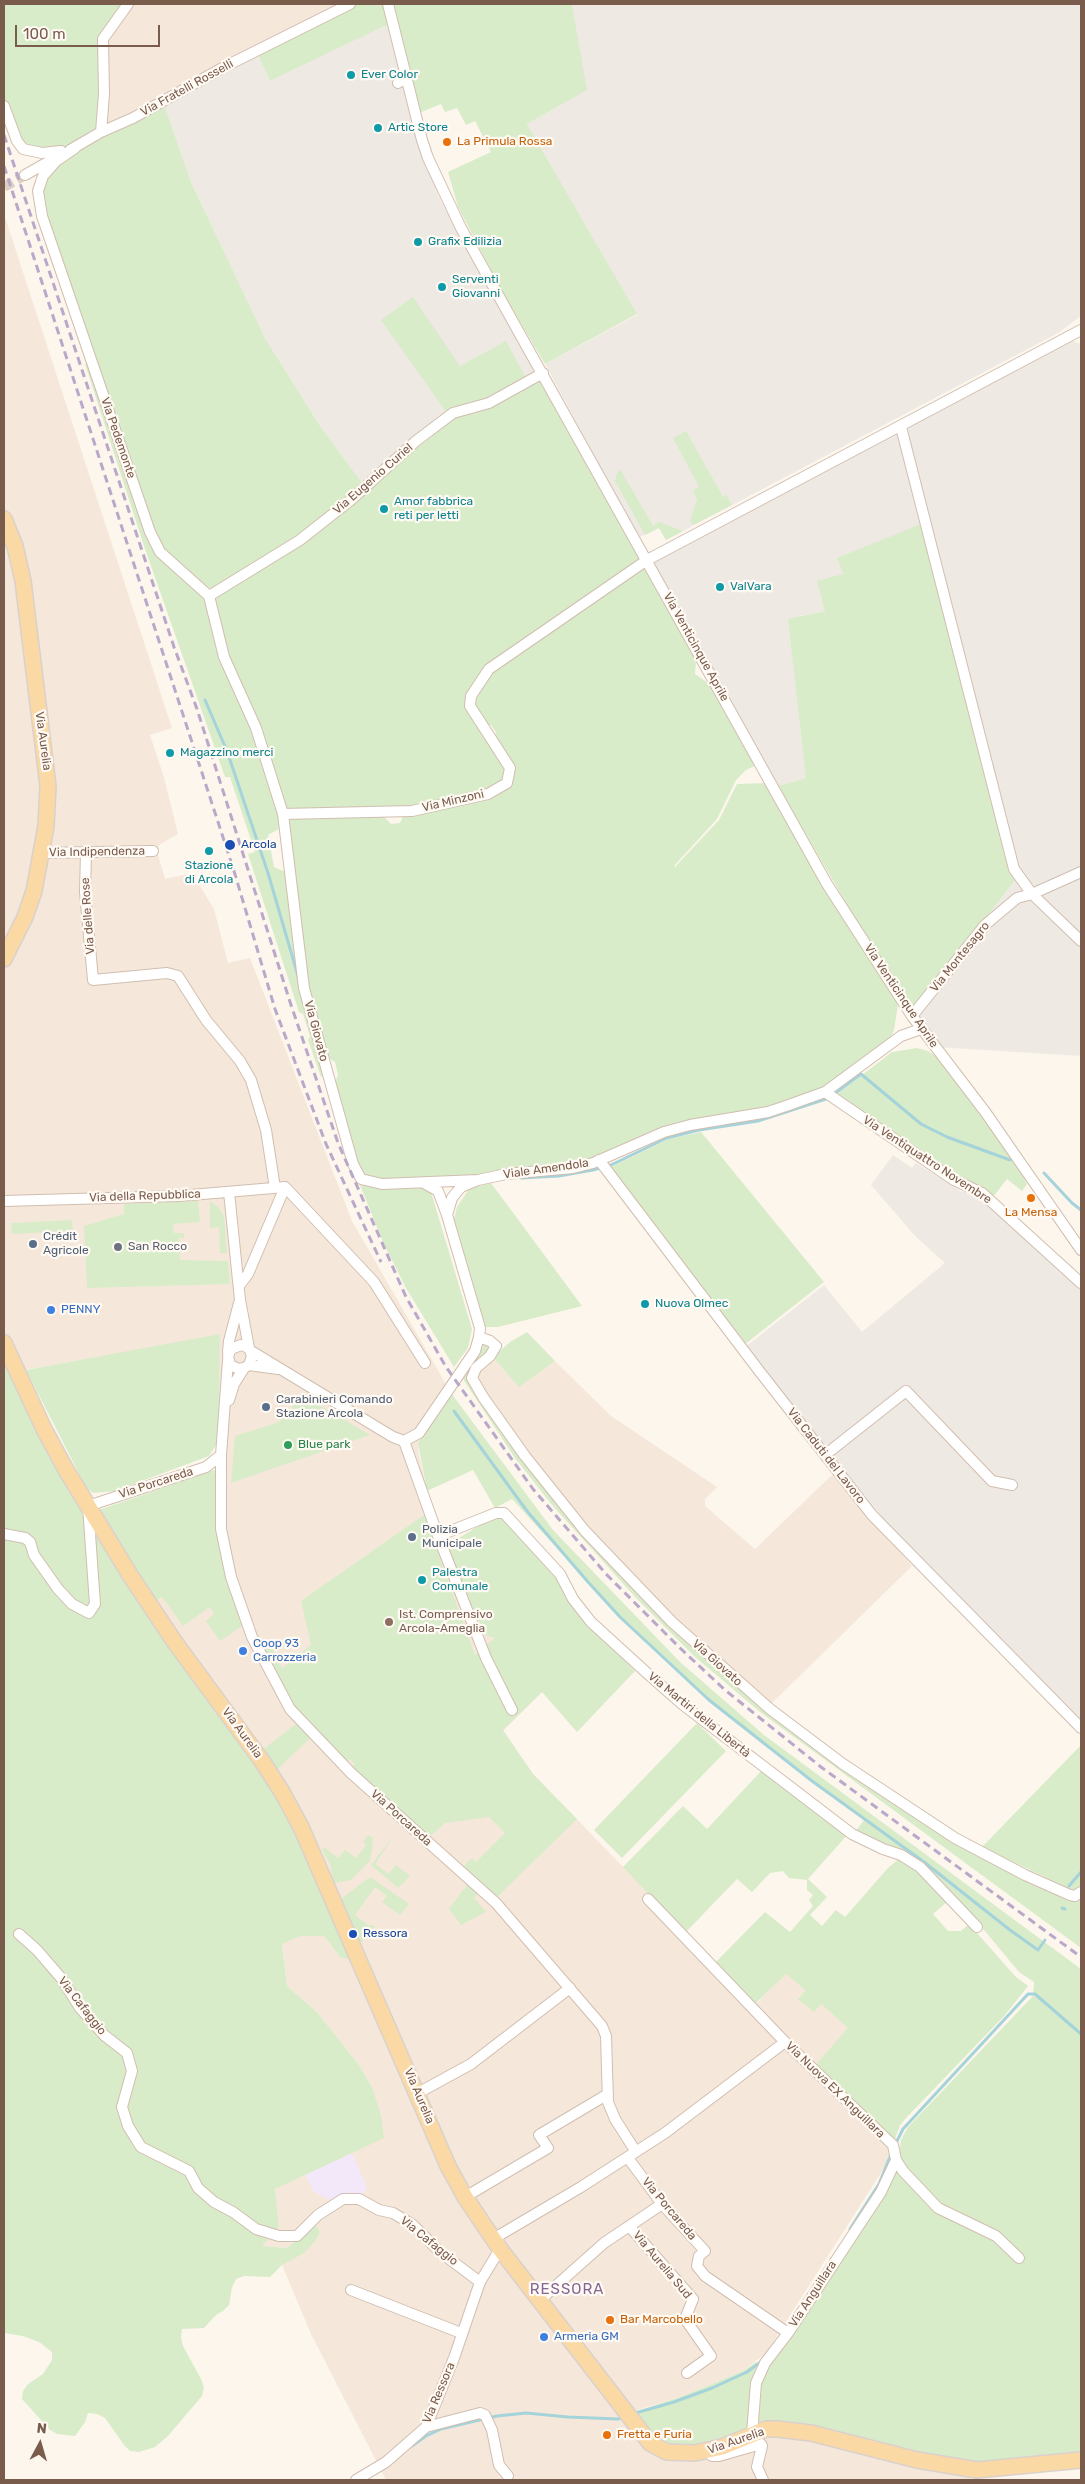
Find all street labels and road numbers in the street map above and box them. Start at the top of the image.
street label: Via Fratelli Rosselli [138,57,236,119]
street label: Via Pedemonte [97,396,139,480]
street label: Via Eugenio Curiel [330,440,416,518]
street label: Via Venticinque Aprile [660,590,732,704]
street label: Via Aurelia [32,711,54,771]
street label: Via Minzoni [421,787,485,815]
street label: Via Indipendenza [49,844,145,860]
street label: Via delle Rose [78,877,98,955]
street label: Via Montesagro [927,919,993,995]
street label: Via Venticinque Aprile [861,941,941,1051]
street label: Via Giovato [301,999,331,1063]
street label: Via Ventiquattro Novembre [860,1113,994,1207]
street label: Viale Amendola [502,1156,590,1182]
street label: Via della Repubblica [89,1187,201,1205]
street label: Via Caduti del Lavoro [784,1405,868,1507]
street label: Via Porcareda [117,1464,195,1502]
street label: Via Giovato [689,1637,745,1689]
street label: Via Martiri della Libertà [645,1669,753,1761]
street label: Via Aurelia [219,1705,265,1761]
street label: Via Porcareda [367,1787,435,1849]
street label: Via Cafaggio [55,1974,109,2038]
street label: Via Nuova EX Anguillara [782,2039,888,2141]
street label: Via Aurelia [401,2066,437,2126]
street label: Via Porcareda [639,2175,699,2243]
street label: Via Cafaggio [397,2213,461,2269]
street label: Via Aurelia Sud [630,2228,694,2302]
street label: Via Anguillara [786,2258,840,2330]
street label: Via Ressora [420,2360,458,2426]
street label: Via Aurelia [706,2425,766,2457]

